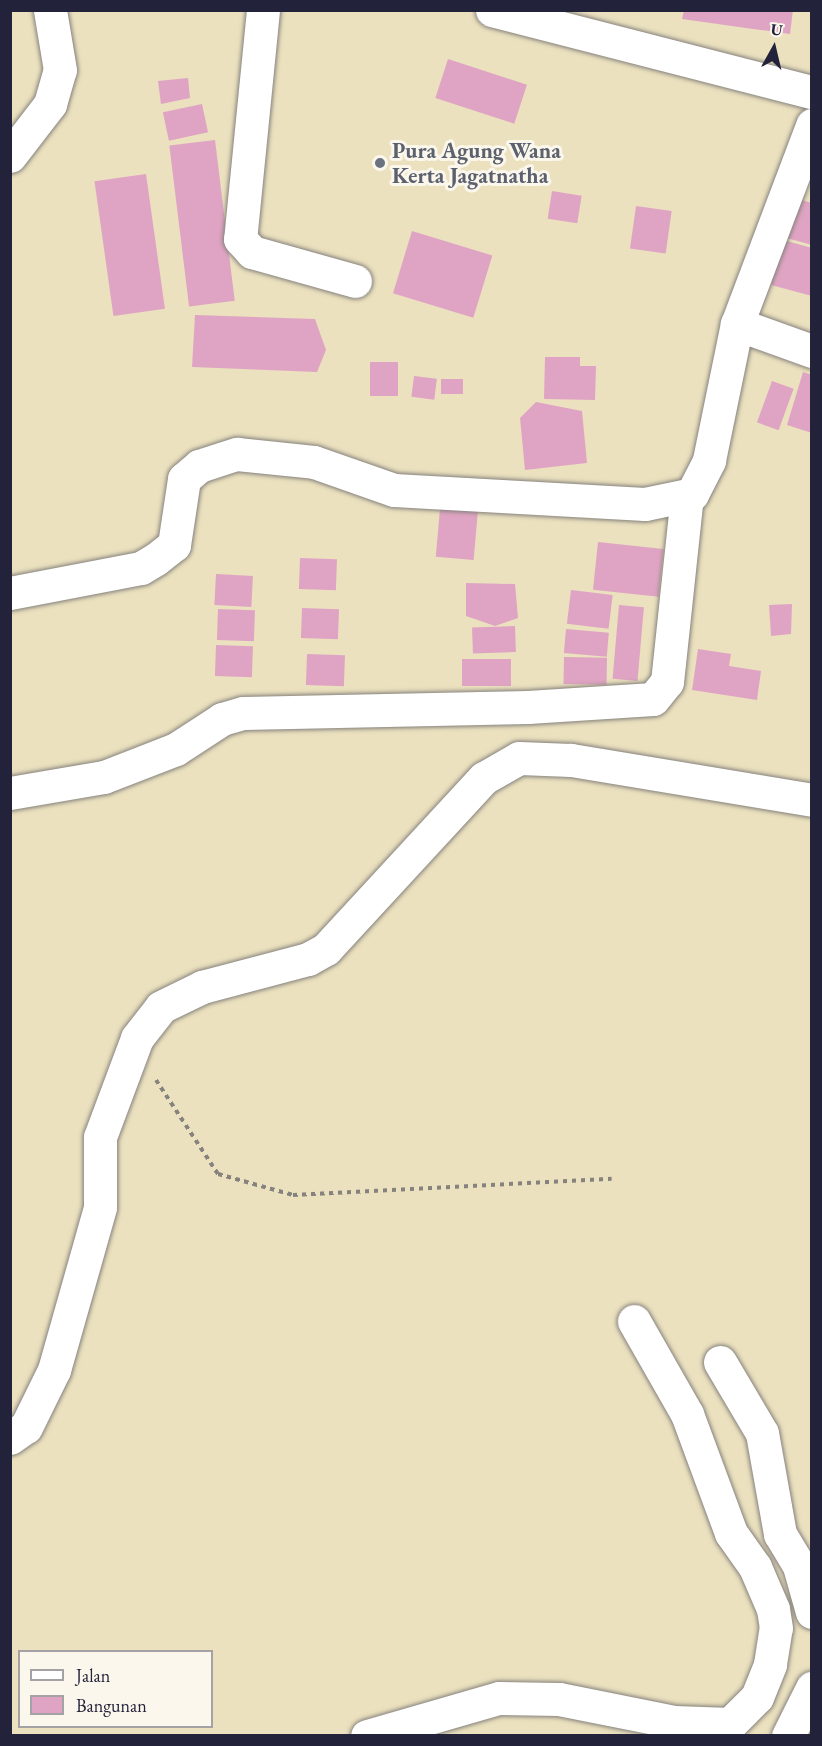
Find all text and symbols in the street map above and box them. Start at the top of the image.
north arrow [744,18,804,78]
text: U [769,18,784,41]
place label: Pura Agung Wana Kerta Jagatnatha [392,137,561,188]
marker: Pura Agung Wana Kerta Jagatnatha [373,156,387,170]
legend [18,1650,213,1728]
text: Jalan [76,1664,110,1687]
text: Bangunan [76,1694,147,1717]

